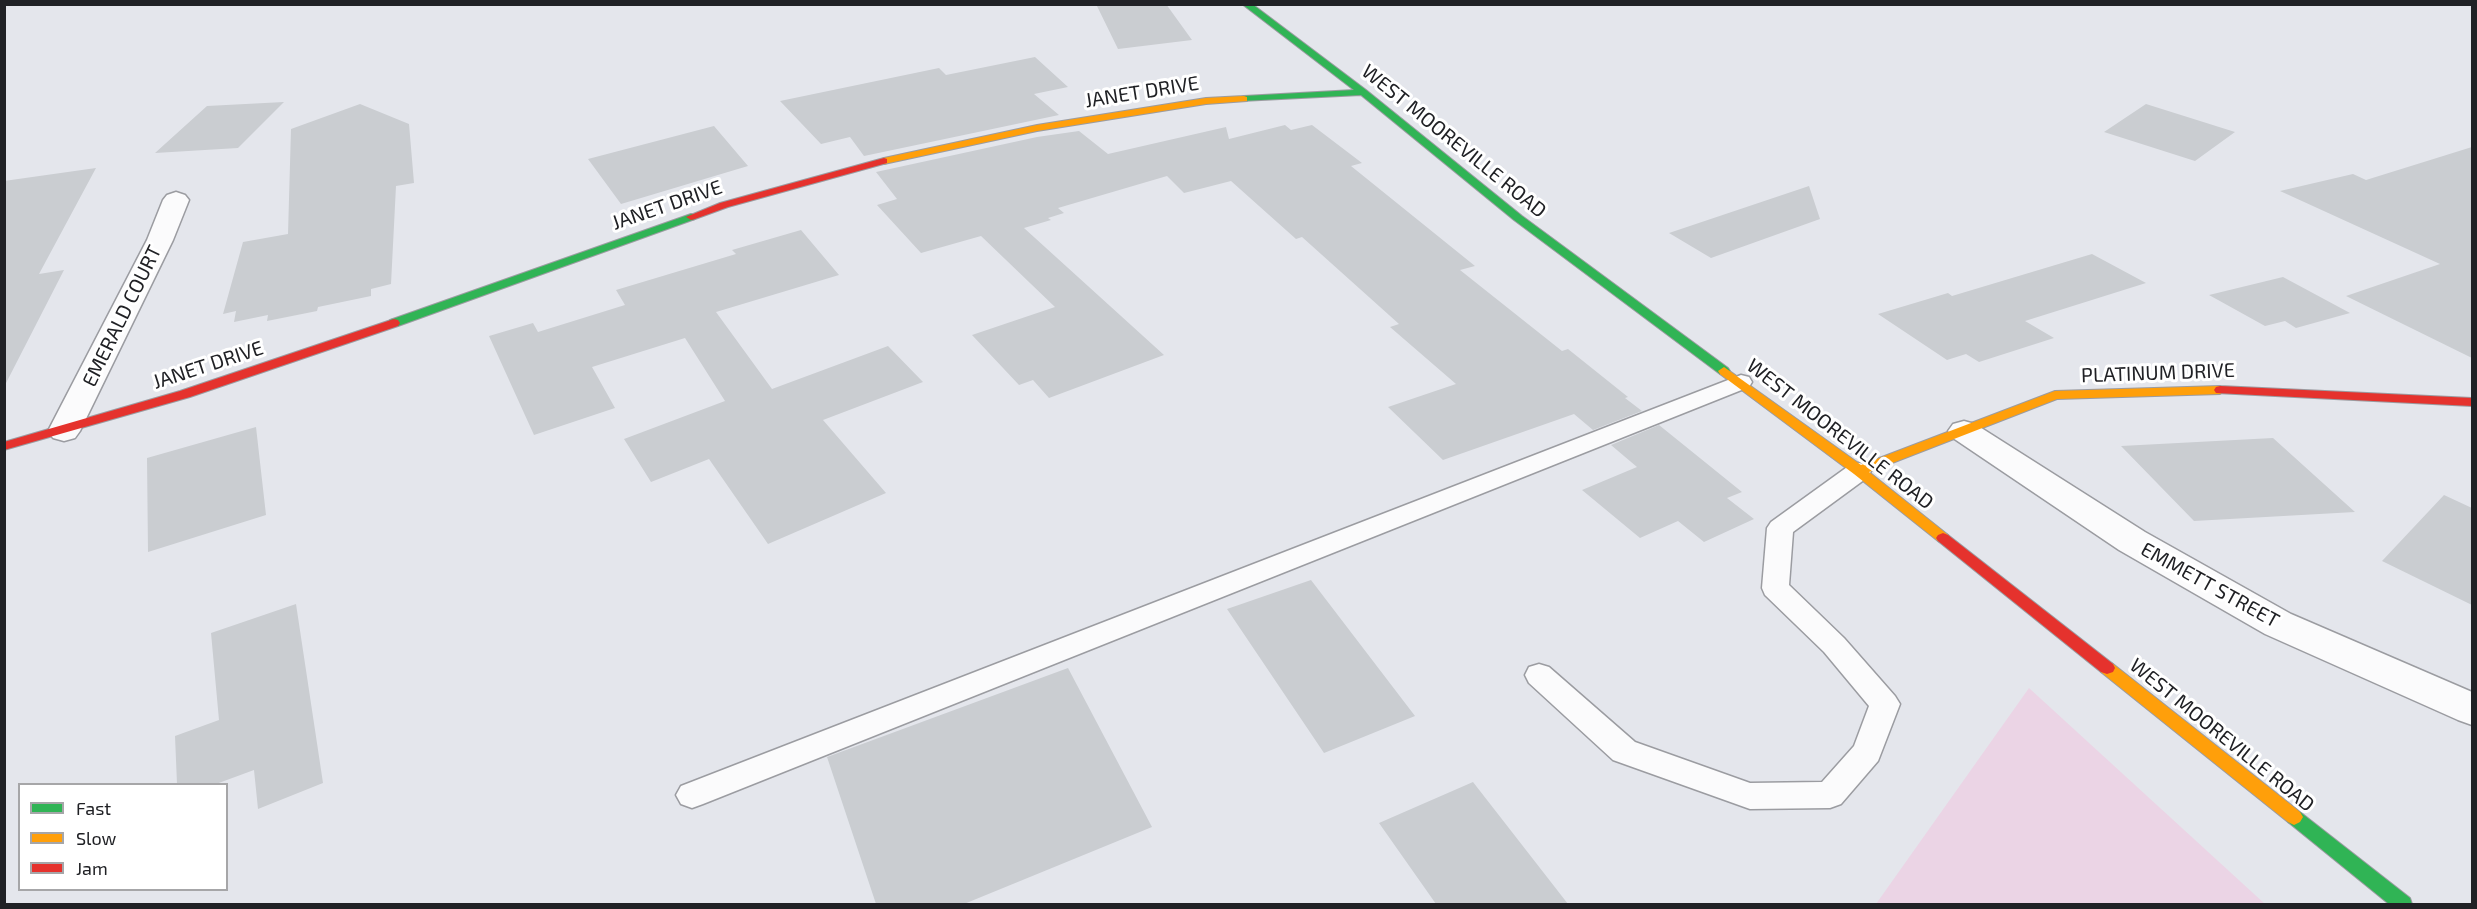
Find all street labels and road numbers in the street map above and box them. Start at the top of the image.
street label: WEST MOOREVILLE ROAD [1357,59,1551,223]
street label: JANET DRIVE [1083,71,1201,113]
street label: JANET DRIVE [609,175,725,235]
street label: EMERALD COURT [77,241,167,391]
street label: JANET DRIVE [150,336,266,394]
street label: WEST MOOREVILLE ROAD [1742,354,1938,514]
street label: PLATINUM DRIVE [2081,358,2235,388]
street label: EMMETT STREET [2137,537,2283,633]
street label: WEST MOOREVILLE ROAD [2125,653,2319,817]

